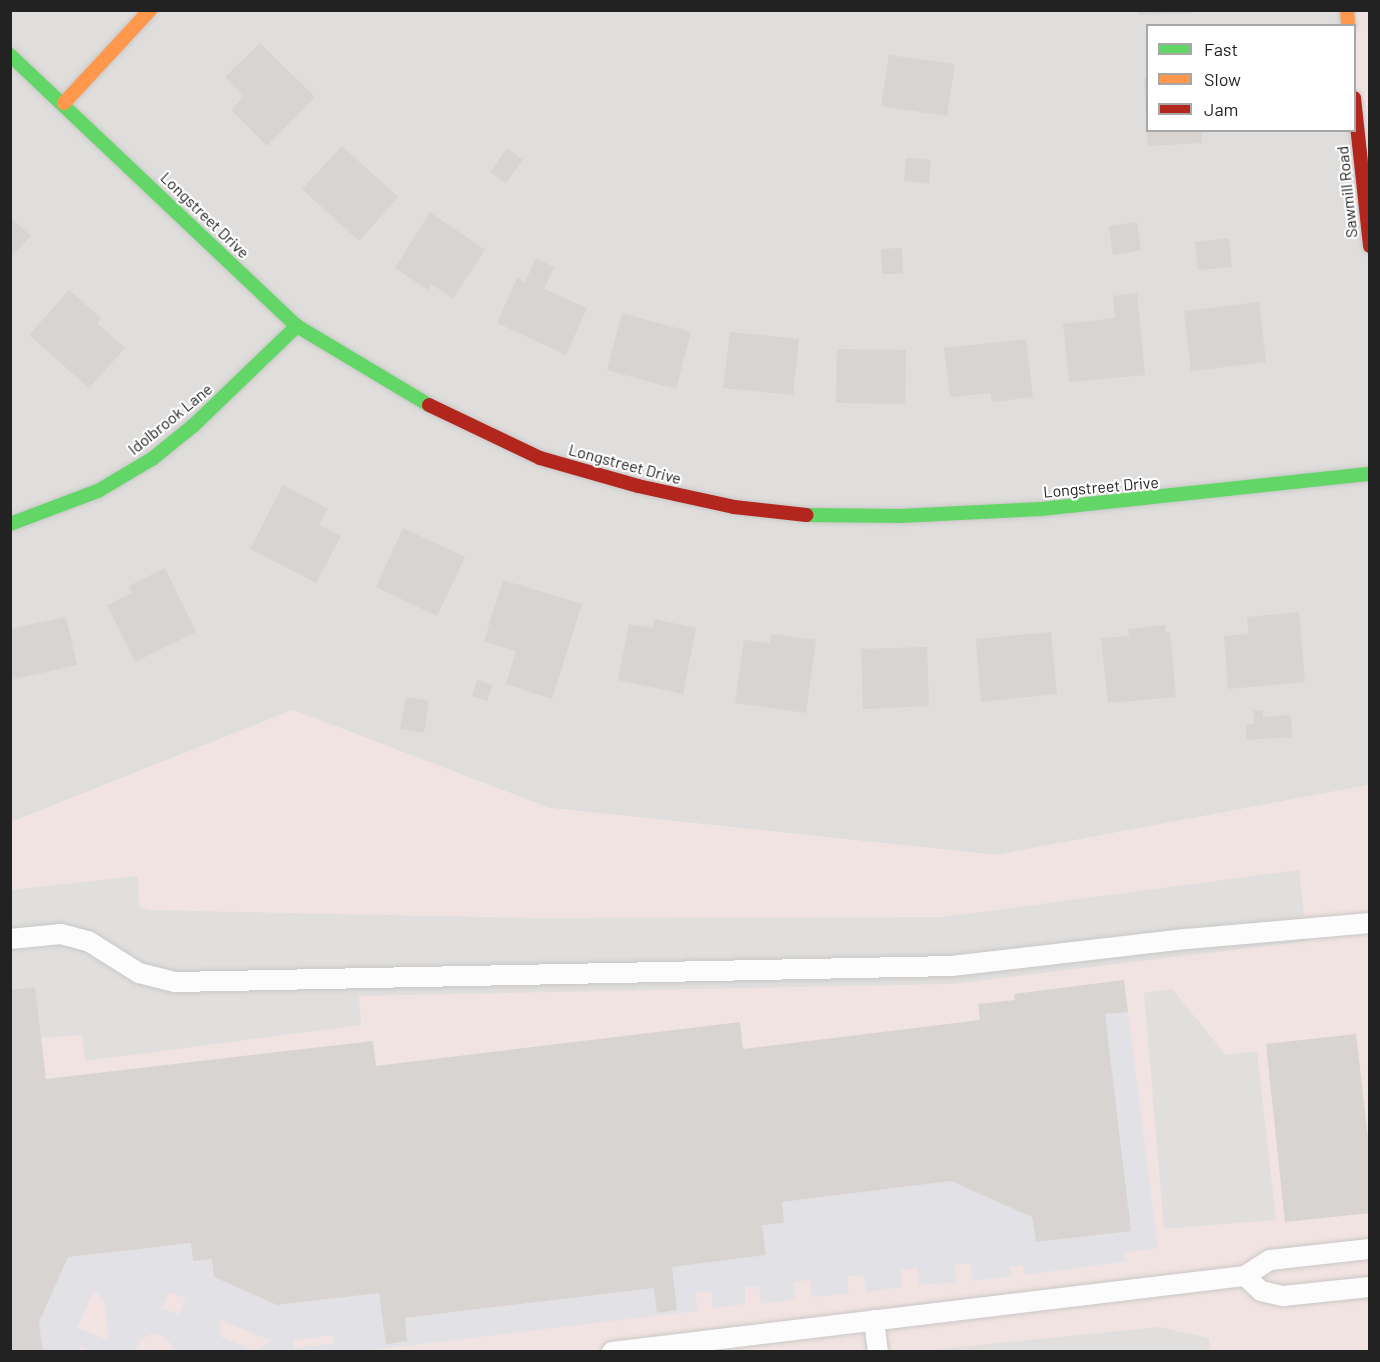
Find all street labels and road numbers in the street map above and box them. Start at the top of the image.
street label: Sawmill Road [1333,145,1361,239]
street label: Longstreet Drive [157,168,253,262]
street label: Idolbrook Lane [124,379,216,459]
street label: Longstreet Drive [567,440,683,488]
street label: Longstreet Drive [1043,472,1159,502]

